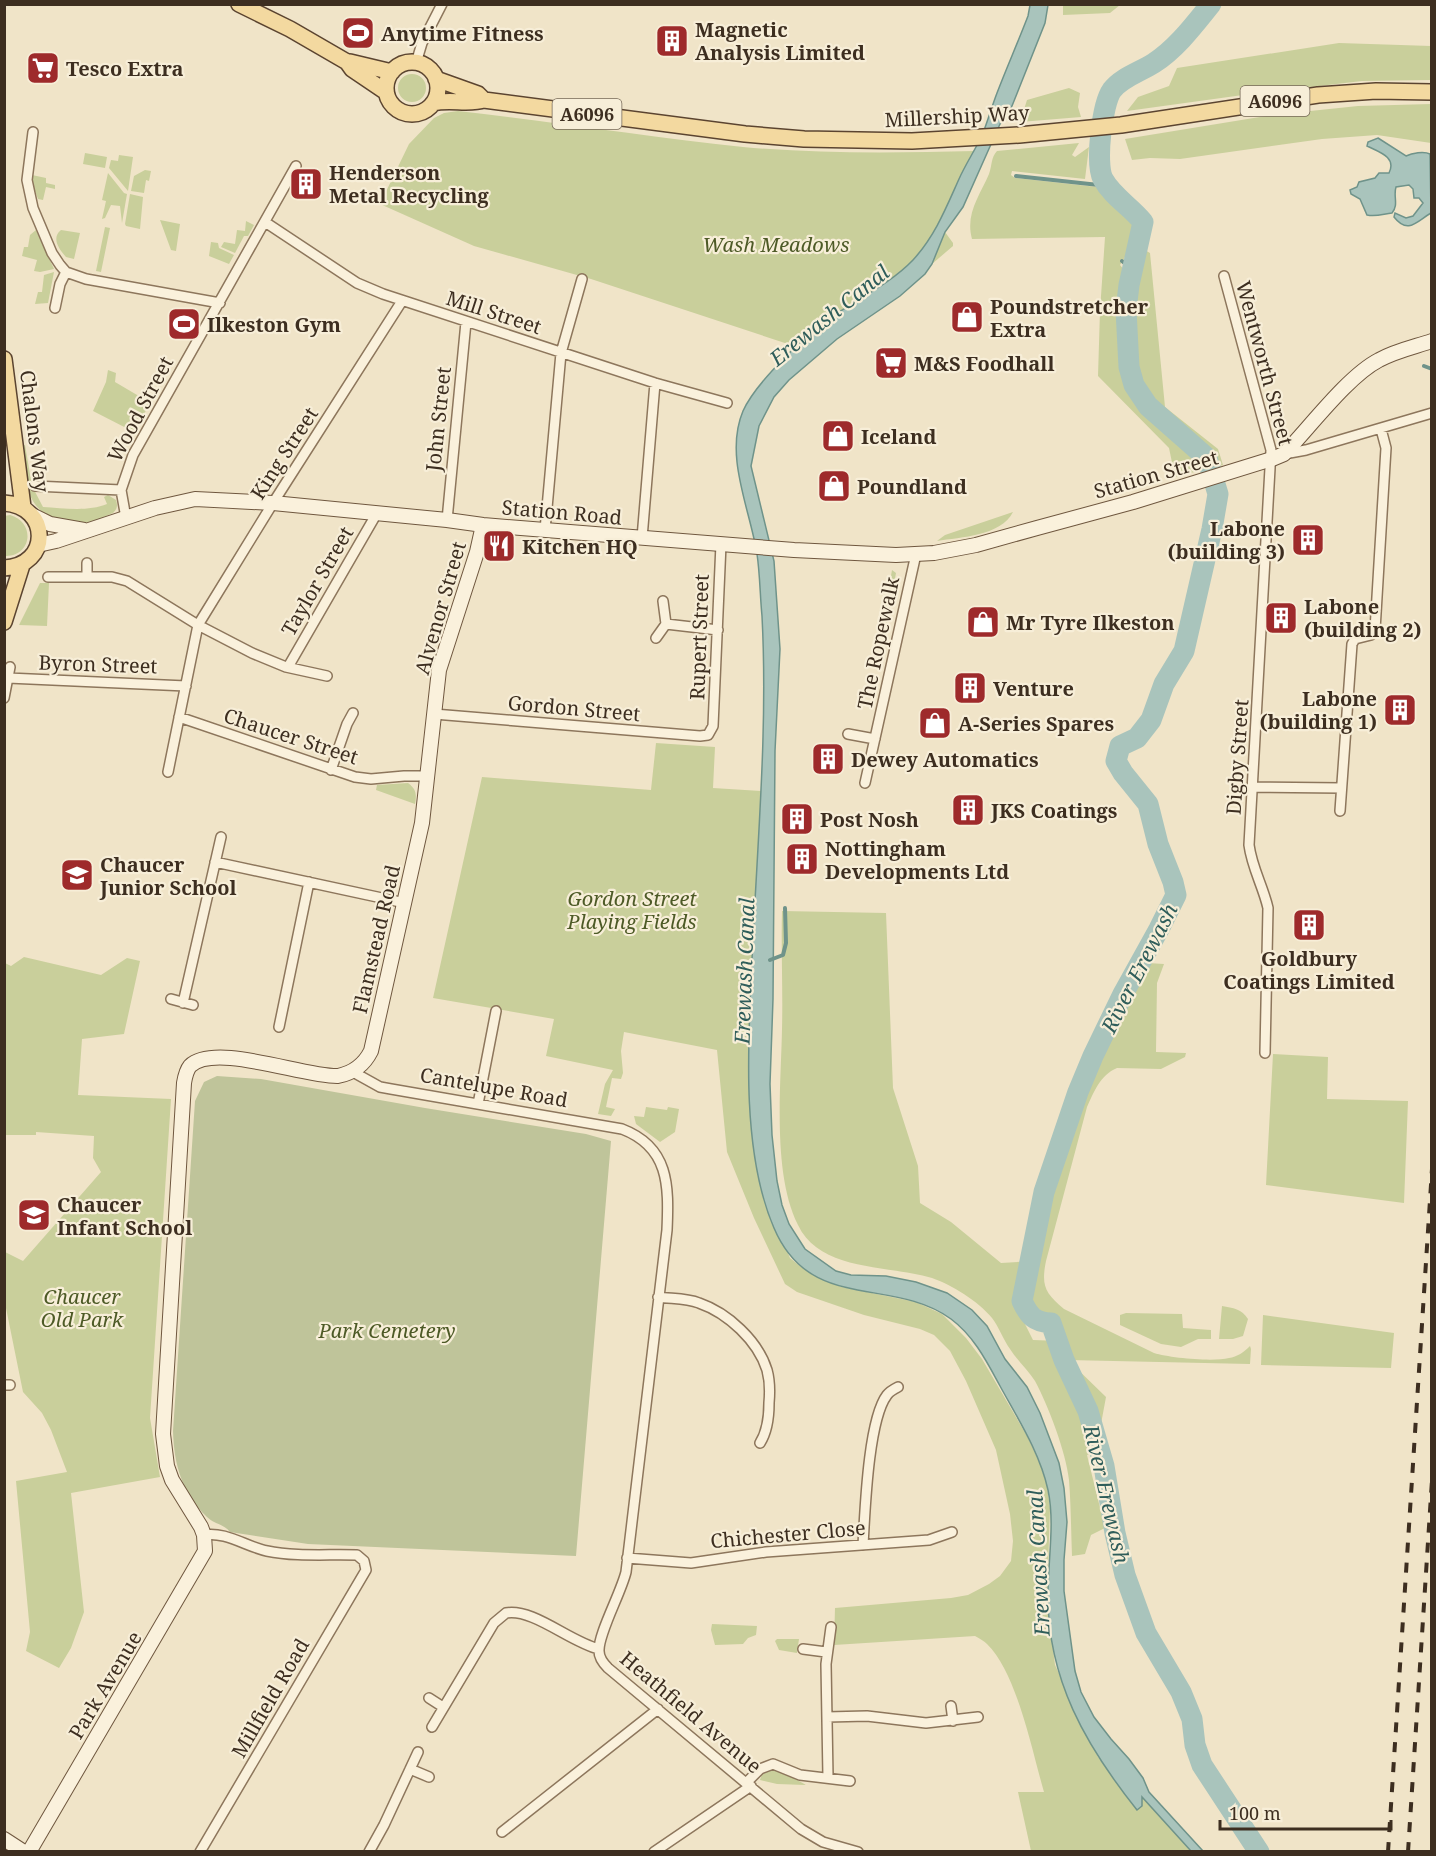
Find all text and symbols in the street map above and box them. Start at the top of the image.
sports icon: Anytime Fitness [340,15,376,51]
place label: Magnetic Analysis Limited [695,16,865,66]
place label: Anytime Fitness [381,20,544,47]
building icon: Magnetic Analysis Limited [654,23,690,59]
supermarket icon: Tesco Extra [25,50,61,86]
place label: Tesco Extra [66,55,184,82]
road number: A6096 [1240,86,1310,116]
road number: A6096 [552,99,622,129]
street label: Millership Way [884,99,1031,133]
place label: Henderson Metal Recycling [329,159,490,209]
building icon: Henderson Metal Recycling [288,166,324,202]
park label: Wash Meadows [703,231,849,258]
water label: Erewash Canal [763,258,895,373]
street label: Wentworth Street [1230,278,1300,448]
street label: Mill Street [443,284,545,340]
place label: Poundstretcher Extra [990,293,1149,343]
shop icon: Poundstretcher Extra [949,299,985,335]
sports icon: Ilkeston Gym [166,306,202,342]
place label: Ilkeston Gym [207,311,341,338]
supermarket icon: M&S Foodhall [873,345,909,381]
place label: M&S Foodhall [914,350,1054,377]
street label: Wood Street [101,351,179,467]
street label: John Street [419,365,457,474]
street label: Chalons Way [14,368,56,494]
street label: King Street [244,402,324,504]
shop icon: Iceland [820,418,856,454]
place label: Iceland [861,423,936,450]
street label: Station Street [1091,443,1221,505]
shop icon: Poundland [816,468,852,504]
place label: Poundland [857,473,967,500]
street label: Station Road [501,493,623,531]
place label: Labone (building 3) [1168,515,1285,565]
street label: Taylor Street [275,521,359,641]
building icon: Labone (building 3) [1290,522,1326,558]
restaurant icon: Kitchen HQ [481,528,517,564]
place label: Kitchen HQ [522,533,638,560]
street label: Alvenor Street [408,538,472,678]
street label: Rupert Street [683,573,715,701]
street label: The Ropewalk [851,574,905,712]
place label: Labone (building 2) [1304,593,1422,643]
building icon: Labone (building 2) [1263,600,1299,636]
shop icon: Mr Tyre Ilkeston [965,604,1001,640]
place label: Mr Tyre Ilkeston [1006,609,1175,636]
street label: Byron Street [38,648,158,680]
building icon: Venture [952,670,988,706]
place label: Venture [993,675,1074,702]
place label: Labone (building 1) [1260,685,1377,735]
street label: Gordon Street [507,689,641,727]
building icon: Labone (building 1) [1382,692,1418,728]
street label: Digby Street [1219,698,1255,816]
street label: Chaucer Street [220,702,362,770]
shop icon: A-Series Spares [917,705,953,741]
place label: A-Series Spares [958,710,1114,737]
building icon: Dewey Automatics [810,741,846,777]
place label: Dewey Automatics [851,746,1039,773]
building icon: JKS Coatings [950,792,986,828]
place label: JKS Coatings [990,797,1117,824]
building icon: Post Nosh [779,801,815,837]
place label: Post Nosh [820,806,919,833]
place label: Nottingham Developments Ltd [825,835,1009,885]
building icon: Nottingham Developments Ltd [784,841,820,877]
place label: Chaucer Junior School [99,851,237,901]
school or university icon: Chaucer Junior School [59,857,95,893]
street label: Flamstead Road [346,862,406,1016]
park label: Gordon Street Playing Fields [566,885,697,935]
water label: Erewash Canal [727,897,761,1046]
water label: River Erewash [1094,898,1184,1038]
building icon: Goldbury Coatings Limited [1291,907,1327,943]
place label: Goldbury Coatings Limited [1223,945,1395,995]
street label: Cantelupe Road [418,1061,570,1113]
place label: Chaucer Infant School [57,1191,192,1241]
school or university icon: Chaucer Infant School [16,1197,52,1233]
park label: Chaucer Old Park [41,1283,124,1333]
park label: Park Cemetery [317,1317,456,1344]
water label: River Erewash [1077,1421,1137,1567]
water label: Erewash Canal [1020,1489,1056,1638]
street label: Chichester Close [709,1514,867,1554]
street label: Park Avenue [62,1626,148,1744]
street label: Millfield Road [225,1633,315,1763]
street label: Heathfield Avenue [615,1645,767,1779]
scale bar [1220,1793,1391,1831]
text: 100 m [1229,1801,1281,1825]

